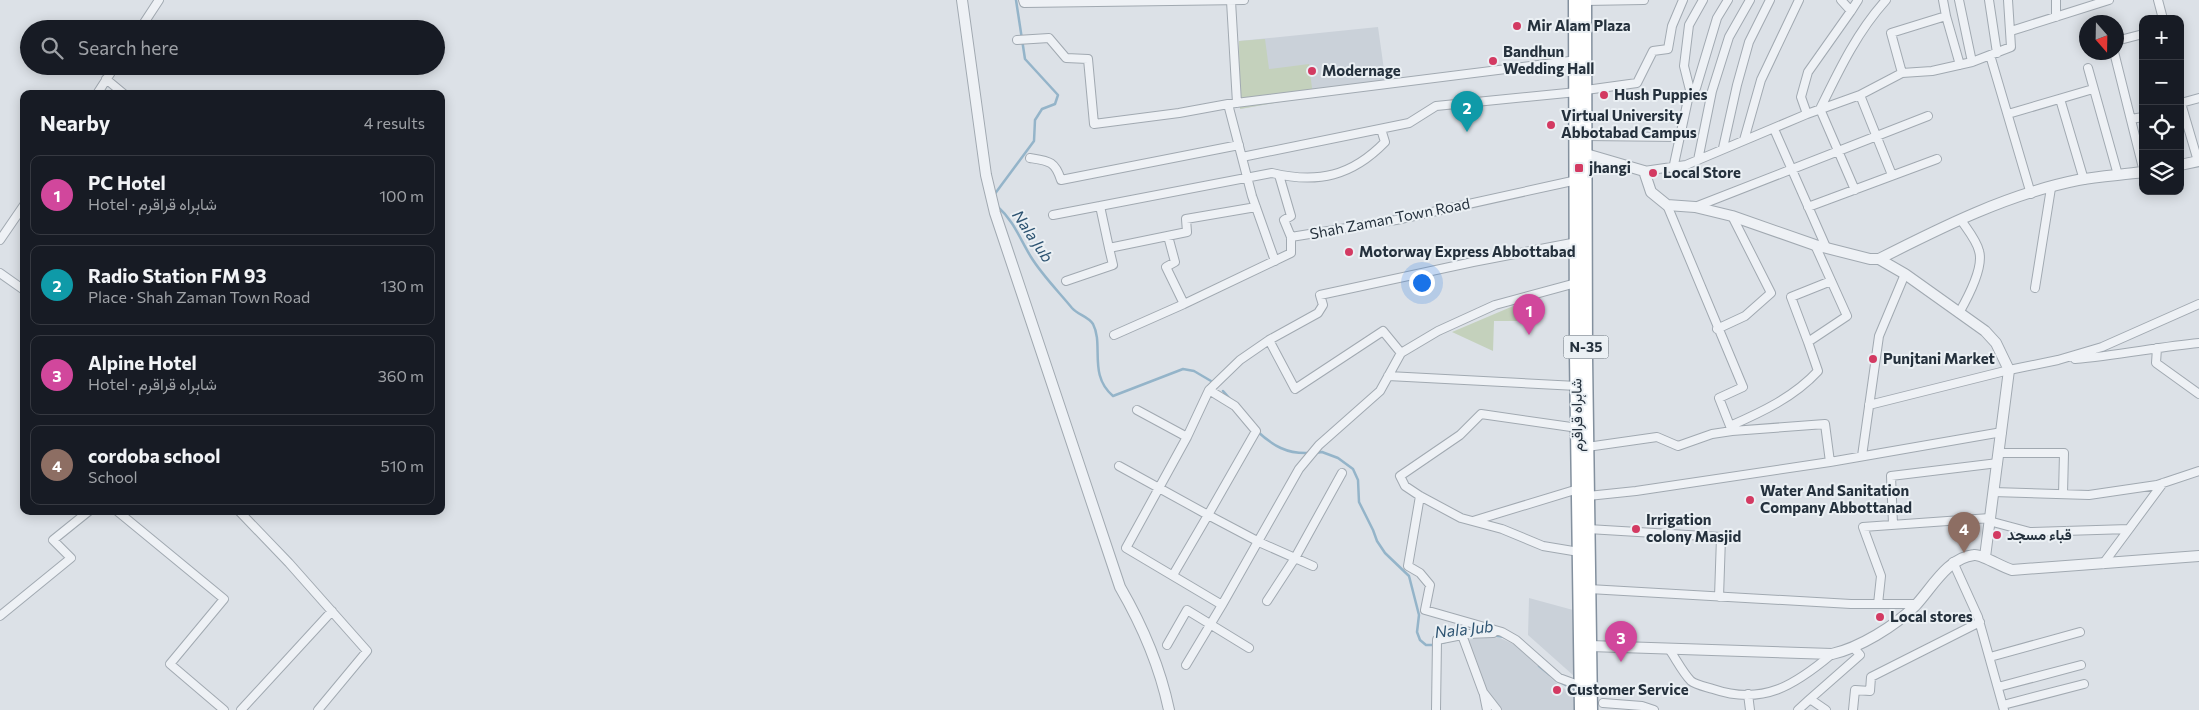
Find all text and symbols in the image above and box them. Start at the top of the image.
north arrow [2079,15,2124,60]
map controls [2139,15,2184,195]
button: + [2139,15,2184,60]
place label: Mir Alam Plaza [1527,16,1631,34]
search box [20,20,445,75]
marker: Mir Alam Plaza [1511,20,1523,32]
icon: search [38,34,66,62]
text: Search here [78,36,178,59]
place label: Bandhun Wedding Hall [1503,42,1594,77]
marker: Bandhun Wedding Hall [1487,55,1499,67]
button: − [2139,60,2184,105]
place label: Modernage [1322,61,1401,79]
marker: Modernage [1306,65,1318,77]
place label: Hush Puppies [1614,85,1707,103]
marker: Hush Puppies [1598,89,1610,101]
pin: 2 [1451,91,1483,132]
button: locate [2139,105,2184,150]
place label: Virtual University Abbotabad Campus [1561,106,1697,141]
text: Nearby [40,110,110,135]
text: 4 results [364,113,425,132]
marker: Virtual University Abbotabad Campus [1545,119,1557,131]
button: layers [2139,150,2184,195]
place label: jhangi [1588,158,1631,176]
marker: jhangi [1573,162,1585,174]
place label: Local Store [1663,163,1741,181]
marker: Local Store [1647,167,1659,179]
text: PC Hotel [88,171,166,194]
text: 1 [53,186,61,205]
text: 100 m [379,186,424,205]
text: Hotel · شاہراہ قراقرم [88,194,217,213]
street label: Shah Zaman Town Road [1308,194,1471,242]
water label: Nala Jub [1009,206,1058,265]
place label: Motorway Express Abbottabad [1359,242,1575,260]
marker: Motorway Express Abbottabad [1343,246,1355,258]
text: Radio Station FM 93 [88,264,267,287]
your location [1409,270,1435,296]
text: 2 [52,276,62,295]
text: 130 m [381,276,424,295]
text: Place · Shah Zaman Town Road [88,287,310,306]
pin: 1 [1513,294,1545,335]
road number: N-35 [1564,336,1608,358]
place label: Punjtani Market [1883,349,1995,367]
text: Alpine Hotel [88,351,197,374]
marker: Punjtani Market [1867,353,1879,365]
text: 3 [52,366,62,385]
text: 360 m [378,366,424,385]
text: Hotel · شاہراہ قراقرم [88,374,217,393]
street label: شاہراہ قراقرم [1566,378,1588,452]
text: cordoba school [88,444,220,467]
text: 4 [52,456,62,475]
text: 510 m [381,456,424,475]
text: School [88,467,138,486]
place label: Water And Sanitation Company Abbottanad [1760,481,1912,516]
marker: Water And Sanitation Company Abbottanad [1744,494,1756,506]
place label: Irrigation colony Masjid [1646,510,1741,545]
pin: 4 [1948,512,1980,553]
marker: Irrigation colony Masjid [1630,523,1642,535]
place label: قباء مسجد [2007,525,2072,544]
marker: قباء مسجد [1991,529,2003,541]
place label: Local stores [1890,607,1973,625]
marker: Local stores [1874,611,1886,623]
water label: Nala Jub [1434,616,1494,641]
pin: 3 [1605,621,1637,662]
place label: Customer Service [1567,680,1689,698]
marker: Customer Service [1551,684,1563,696]

